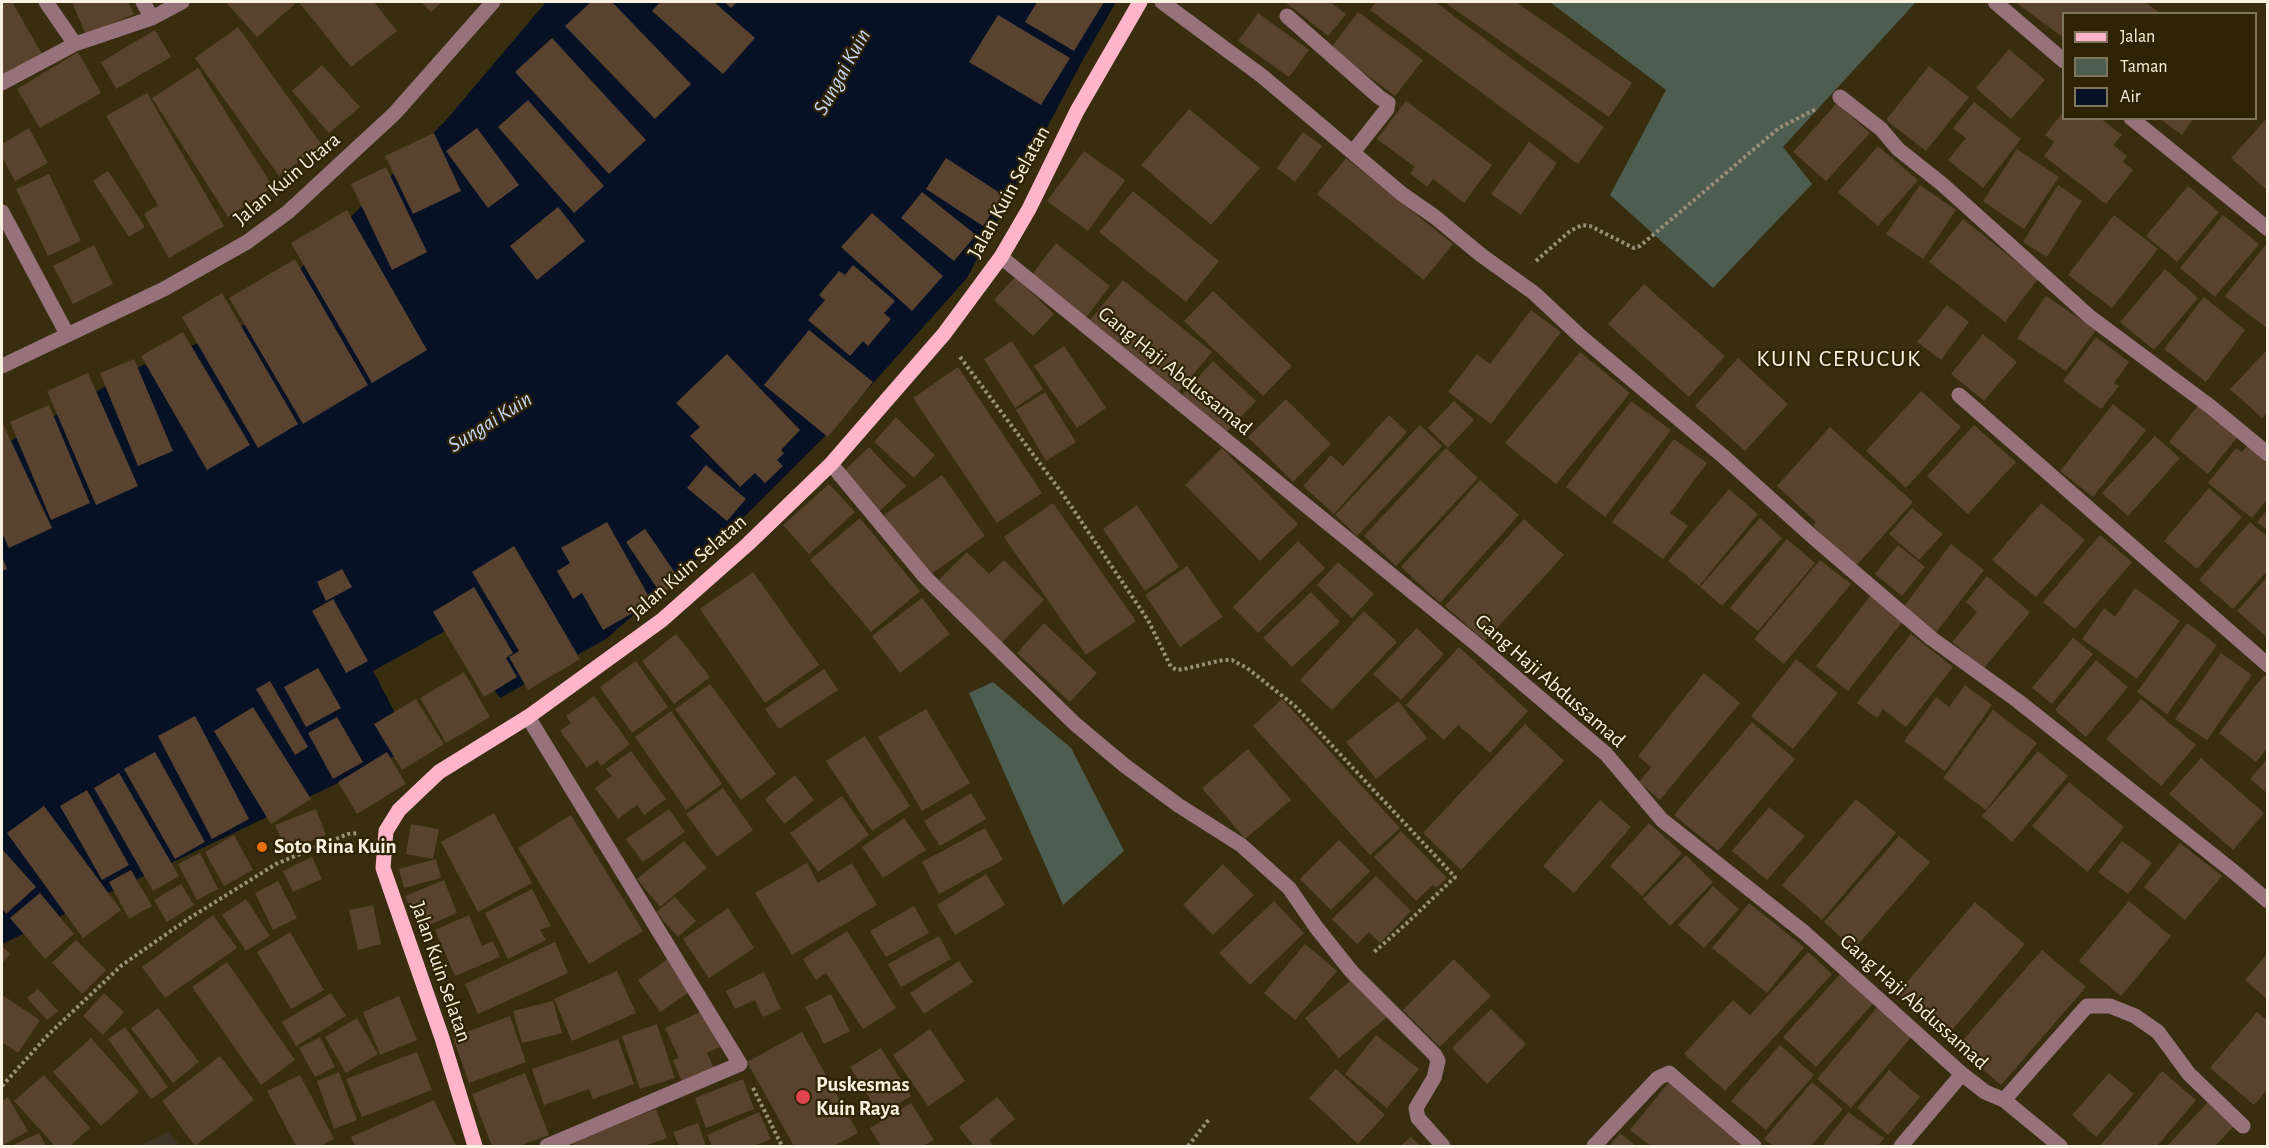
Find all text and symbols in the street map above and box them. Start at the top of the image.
legend [2062,12,2257,120]
water label: Sungai Kuin [808,24,876,120]
text: Jalan [2120,28,2155,46]
text: Taman [2120,58,2168,76]
text: Air [2120,88,2141,106]
street label: Jalan Kuin Selatan [962,122,1056,262]
street label: Jalan Kuin Utara [228,127,346,231]
street label: Gang Haji Abdussamad [1093,301,1257,441]
district label: KUIN CERUCUK [1756,345,1922,373]
water label: Sungai Kuin [443,386,537,458]
street label: Jalan Kuin Selatan [624,509,752,625]
street label: Gang Haji Abdussamad [1470,609,1630,753]
place label: Soto Rina Kuin [274,834,397,860]
marker: Soto Rina Kuin [255,840,269,854]
street label: Jalan Kuin Selatan [405,898,477,1046]
street label: Gang Haji Abdussamad [1835,929,1993,1075]
place label: Puskesmas Kuin Raya [816,1072,910,1122]
marker: Puskesmas Kuin Raya [794,1088,812,1106]

